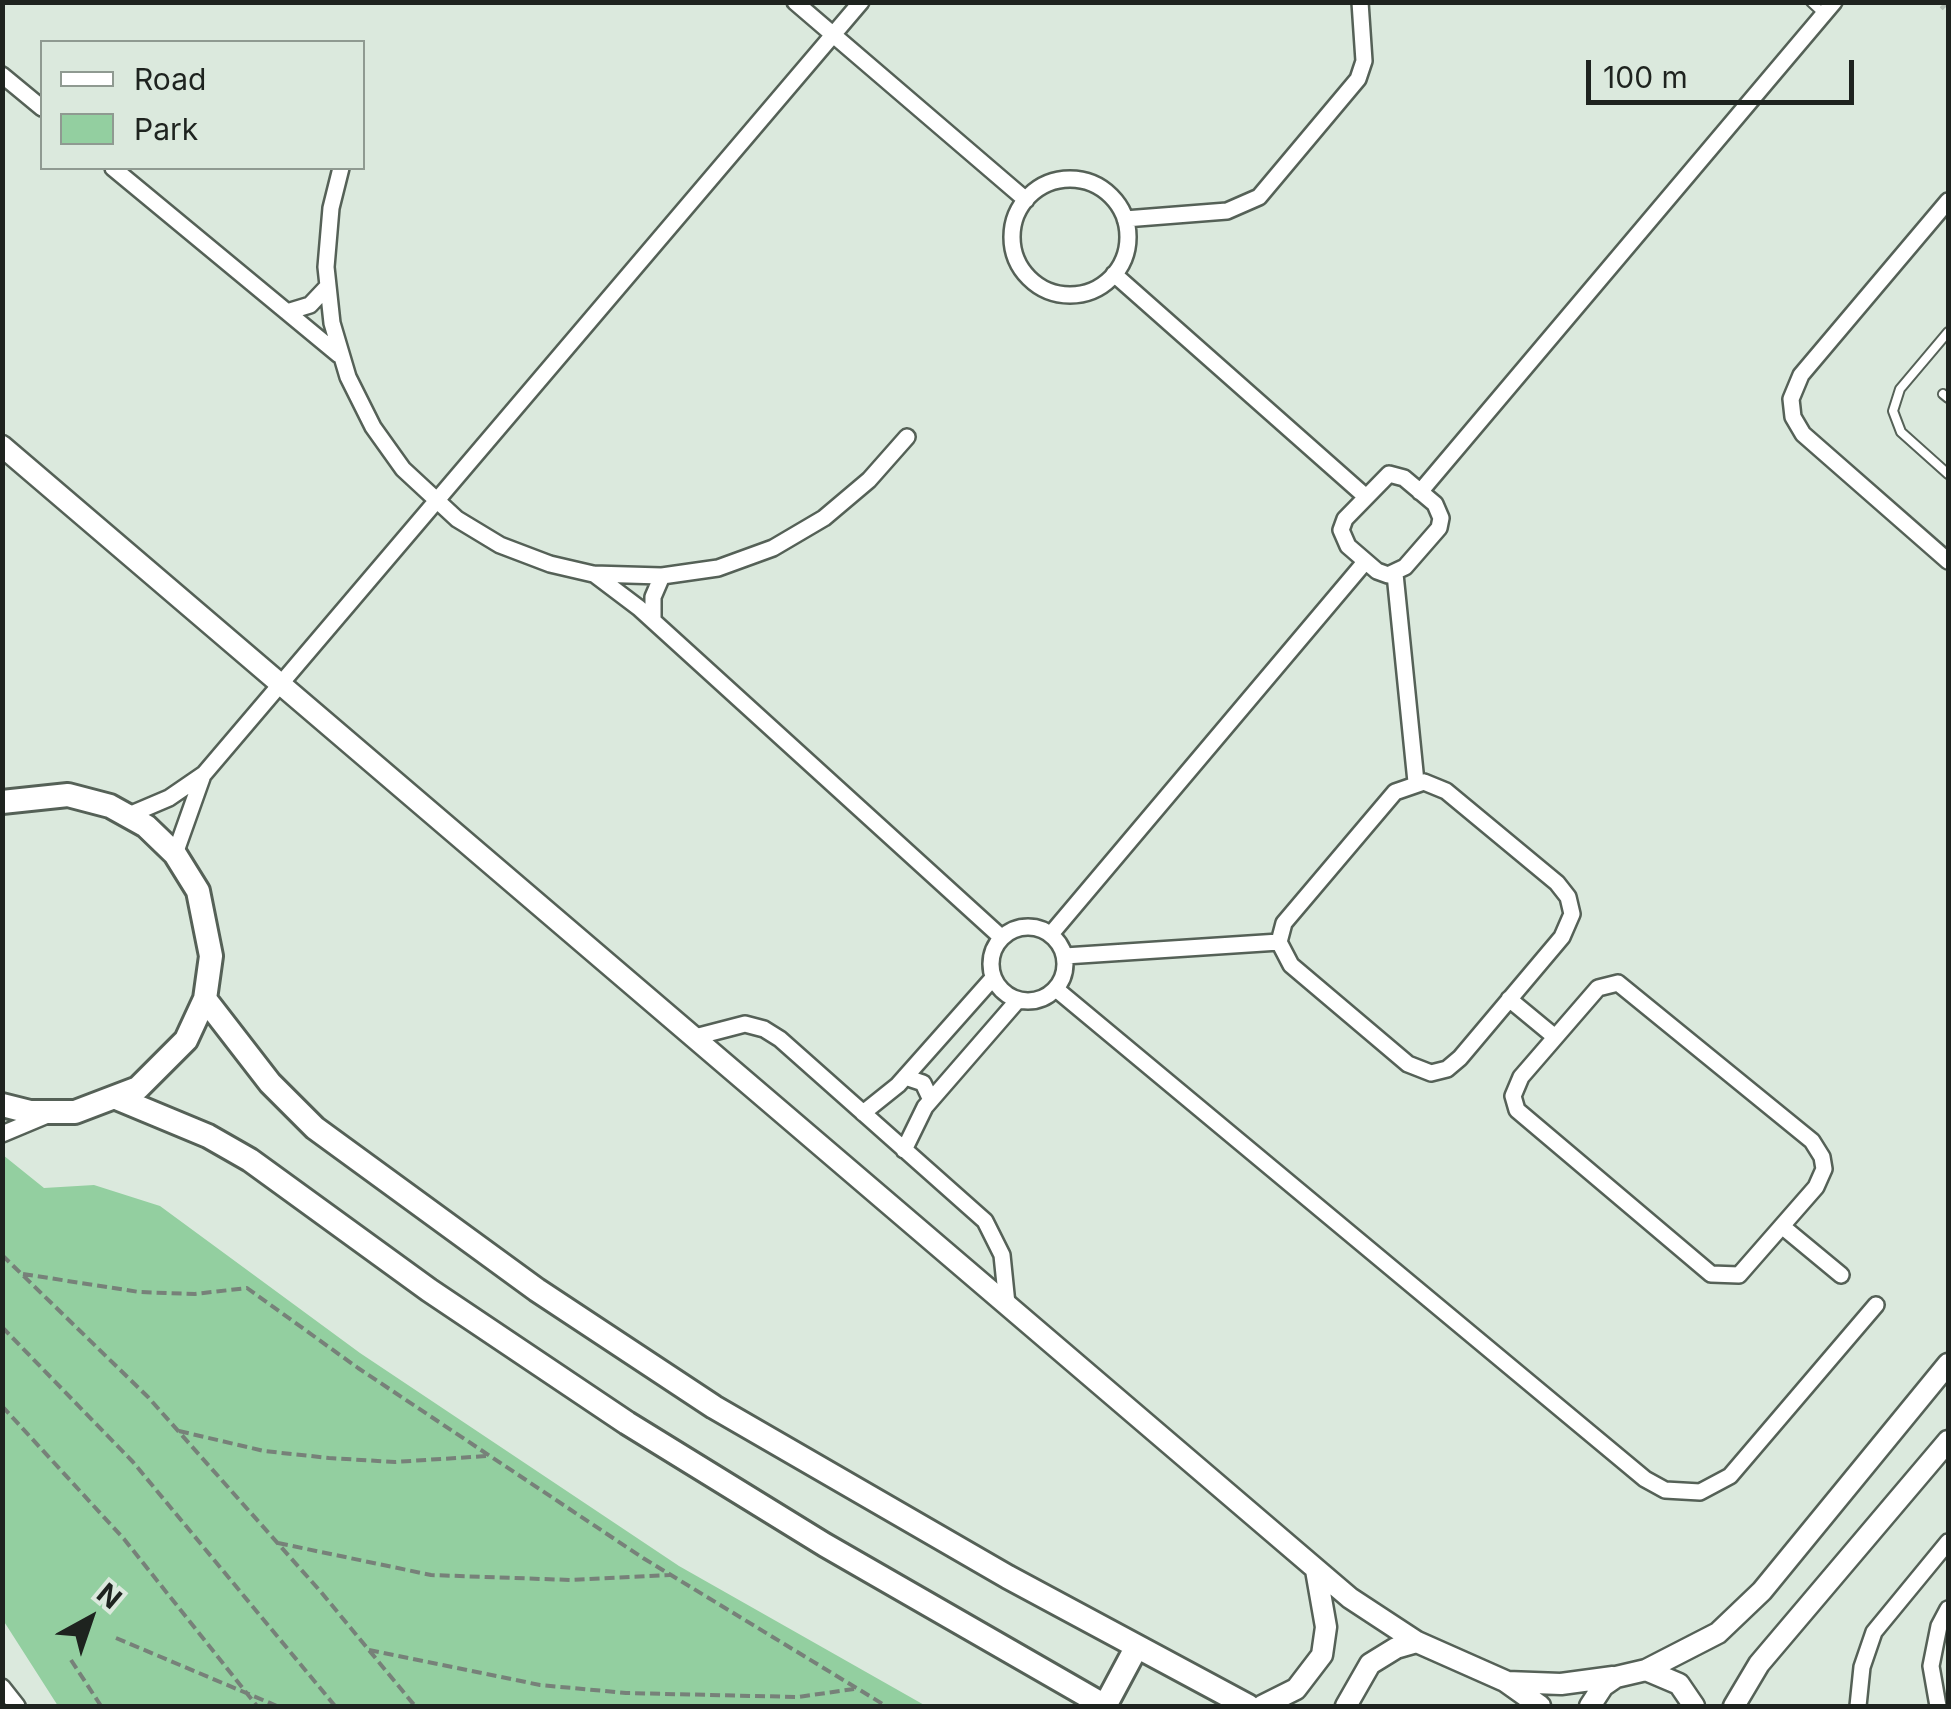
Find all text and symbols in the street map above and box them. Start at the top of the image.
legend [40,40,365,170]
scale bar [1591,40,1858,102]
text: 100 m [1603,59,1688,95]
text: Road [134,61,206,97]
text: Park [134,111,198,147]
north arrow [40,1569,140,1669]
text: N [90,1576,128,1616]

